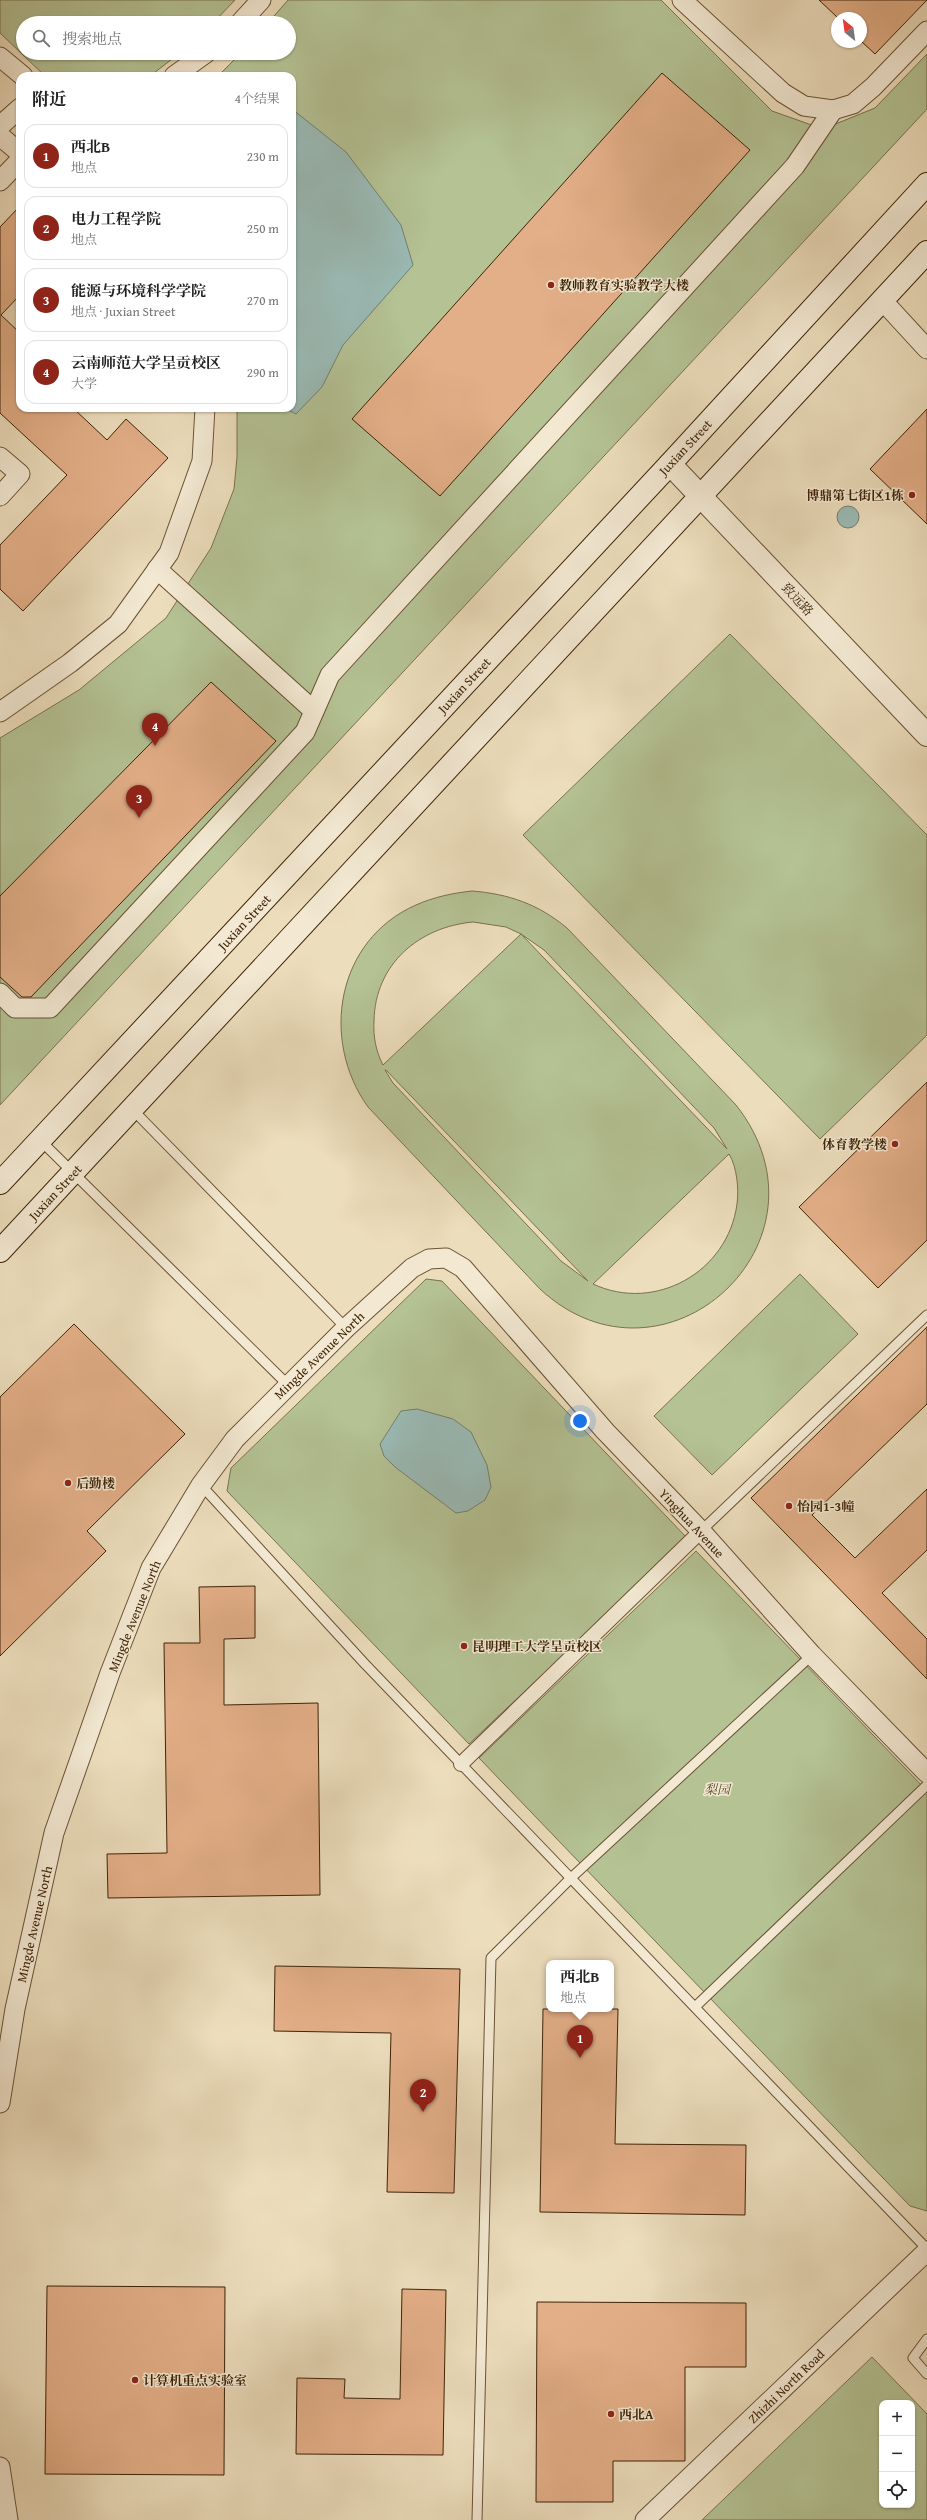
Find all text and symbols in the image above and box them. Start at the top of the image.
north arrow [831,12,867,48]
search box [16,16,296,60]
icon: search [30,27,52,49]
text: 搜索地点 [62,28,122,49]
text: 附近 [32,86,66,111]
text: 4个结果 [235,89,280,108]
text: 西北B [71,136,110,157]
text: 1 [43,147,49,166]
text: 230 m [247,147,279,166]
text: 地点 [71,158,97,177]
text: 电力工程学院 [71,208,161,229]
text: 2 [43,219,49,238]
text: 250 m [247,219,279,238]
text: 地点 [71,230,97,249]
place label: 教师教育实验教学大楼 [559,276,689,295]
text: 能源与环境科学学院 [71,280,206,301]
marker: 教师教育实验教学大楼 [546,280,556,290]
text: 3 [43,291,49,310]
text: 270 m [247,291,279,310]
text: 地点 · Juxian Street [71,302,175,321]
text: 云南师范大学呈贡校区 [71,352,221,373]
text: 4 [43,363,49,382]
text: 290 m [247,363,279,382]
text: 大学 [71,374,97,393]
street label: Juxian Street [653,415,717,481]
place label: 博鼎第七街区1栋 [806,486,904,505]
marker: 博鼎第七街区1栋 [907,490,917,500]
street label: 致远路 [777,579,818,620]
street label: Juxian Street [432,653,496,719]
pin: 4 [142,713,168,746]
pin: 3 [126,785,152,818]
street label: Juxian Street [212,890,276,956]
place label: 体育教学楼 [822,1135,887,1154]
marker: 体育教学楼 [890,1139,900,1149]
street label: Juxian Street [23,1160,87,1226]
street label: Mingde Avenue North [270,1307,369,1404]
your location [570,1411,590,1431]
place label: 后勤楼 [76,1474,115,1493]
marker: 后勤楼 [63,1478,73,1488]
street label: Yinghua Avenue [655,1484,729,1562]
place label: 怡园1-3幢 [797,1497,855,1516]
marker: 怡园1-3幢 [784,1501,794,1511]
street label: Mingde Avenue North [103,1557,166,1675]
place label: 昆明理工大学呈贡校区 [472,1637,602,1656]
marker: 昆明理工大学呈贡校区 [459,1641,469,1651]
park label: 梨园 [704,1780,732,1799]
street label: Mingde Avenue North [12,1863,57,1984]
popup [546,1960,614,2012]
text: 西北B [560,1966,600,1987]
text: 地点 [560,1988,586,2007]
pin: 1 [567,2025,593,2058]
pin: 2 [410,2079,436,2112]
street label: Zhizhi North Road [744,2345,829,2428]
place label: 计算机重点实验室 [143,2371,247,2390]
marker: 计算机重点实验室 [130,2375,140,2385]
map controls [879,2400,915,2508]
button: + [879,2400,915,2436]
place label: 西北A [619,2405,654,2424]
marker: 西北A [606,2409,616,2419]
button: − [879,2436,915,2472]
button: locate [879,2472,915,2508]

